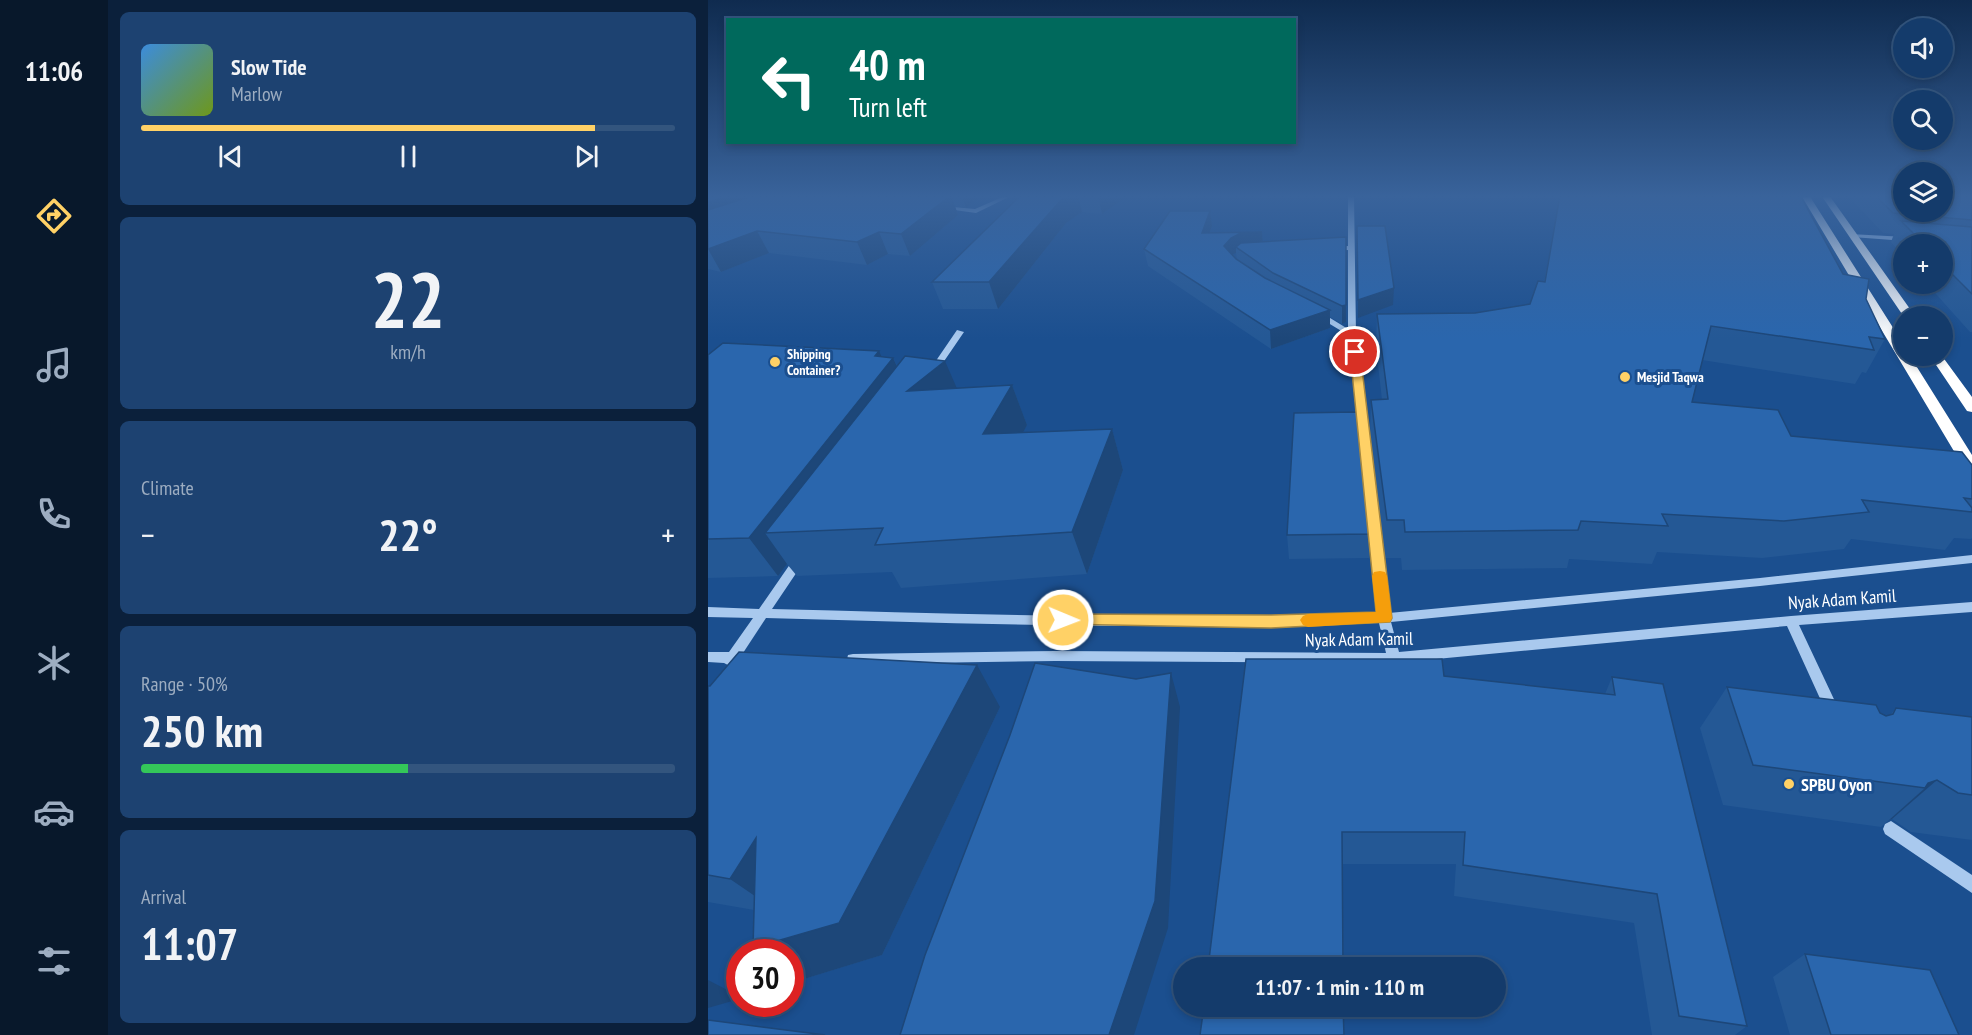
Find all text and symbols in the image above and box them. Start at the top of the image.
map controls [1893,18,1953,366]
button: sound [1893,18,1953,78]
text: 40 m [849,37,926,92]
icon: left [750,42,828,120]
text: Slow Tide [231,53,307,81]
text: 11:06 [25,54,83,88]
text: Marlow [231,81,282,107]
text: Turn left [849,90,927,124]
button: search [1893,90,1953,150]
icon: previous [214,140,247,173]
icon: pause [392,140,425,173]
icon: next [570,140,603,173]
button: layers [1893,162,1953,222]
icon: directions [33,195,75,237]
button: + [1893,234,1953,294]
text: 22 [371,249,445,350]
button: − [1893,306,1953,366]
pin [1329,326,1380,377]
icon: arrive [1338,335,1371,368]
text: km/h [390,339,426,365]
icon: music [33,344,75,386]
place label: Shipping Container? [787,345,841,379]
marker: Shipping Container? [768,355,782,369]
place label: Mesjid Taqwa [1637,368,1704,386]
marker: Mesjid Taqwa [1618,370,1632,384]
text: Climate [141,475,194,501]
icon: phone [33,493,75,535]
text: 22° [378,505,438,563]
text: − [141,513,155,556]
text: + [661,513,675,556]
street label: Nyak Adam Kamil [1787,584,1898,614]
position arrow [1031,588,1095,652]
street label: Nyak Adam Kamil [1305,627,1414,651]
icon: climate [33,642,75,684]
text: Range · 50% [141,671,228,697]
text: 250 km [141,701,263,759]
place label: SPBU Oyon [1801,773,1872,796]
marker: SPBU Oyon [1782,777,1796,791]
icon: car [33,791,75,833]
text: Arrival [141,884,186,910]
text: 11:07 [141,914,238,972]
speed limit sign: 30 [726,939,804,1017]
icon: filters [33,940,75,982]
text: 11:07 · 1 min · 110 m [1255,973,1424,1001]

